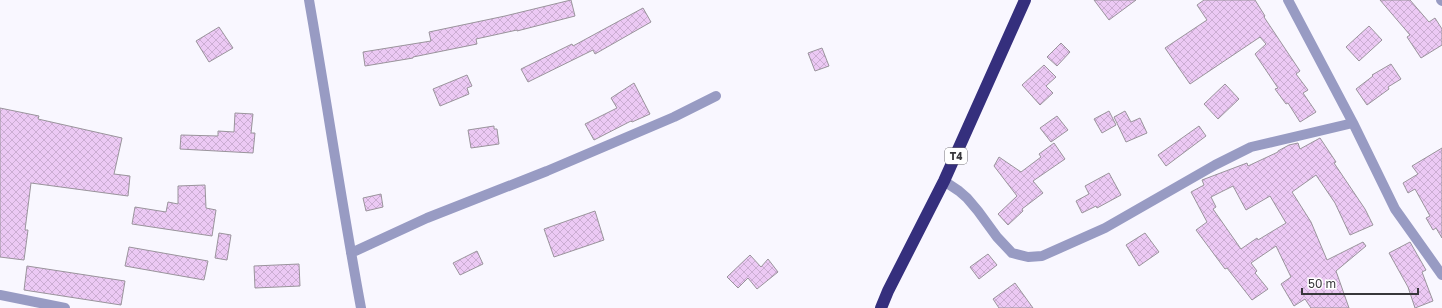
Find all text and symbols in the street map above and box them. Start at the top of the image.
road number: T4 [945,148,967,164]
scale bar [1302,270,1418,296]
text: 50 m [1308,276,1336,291]

